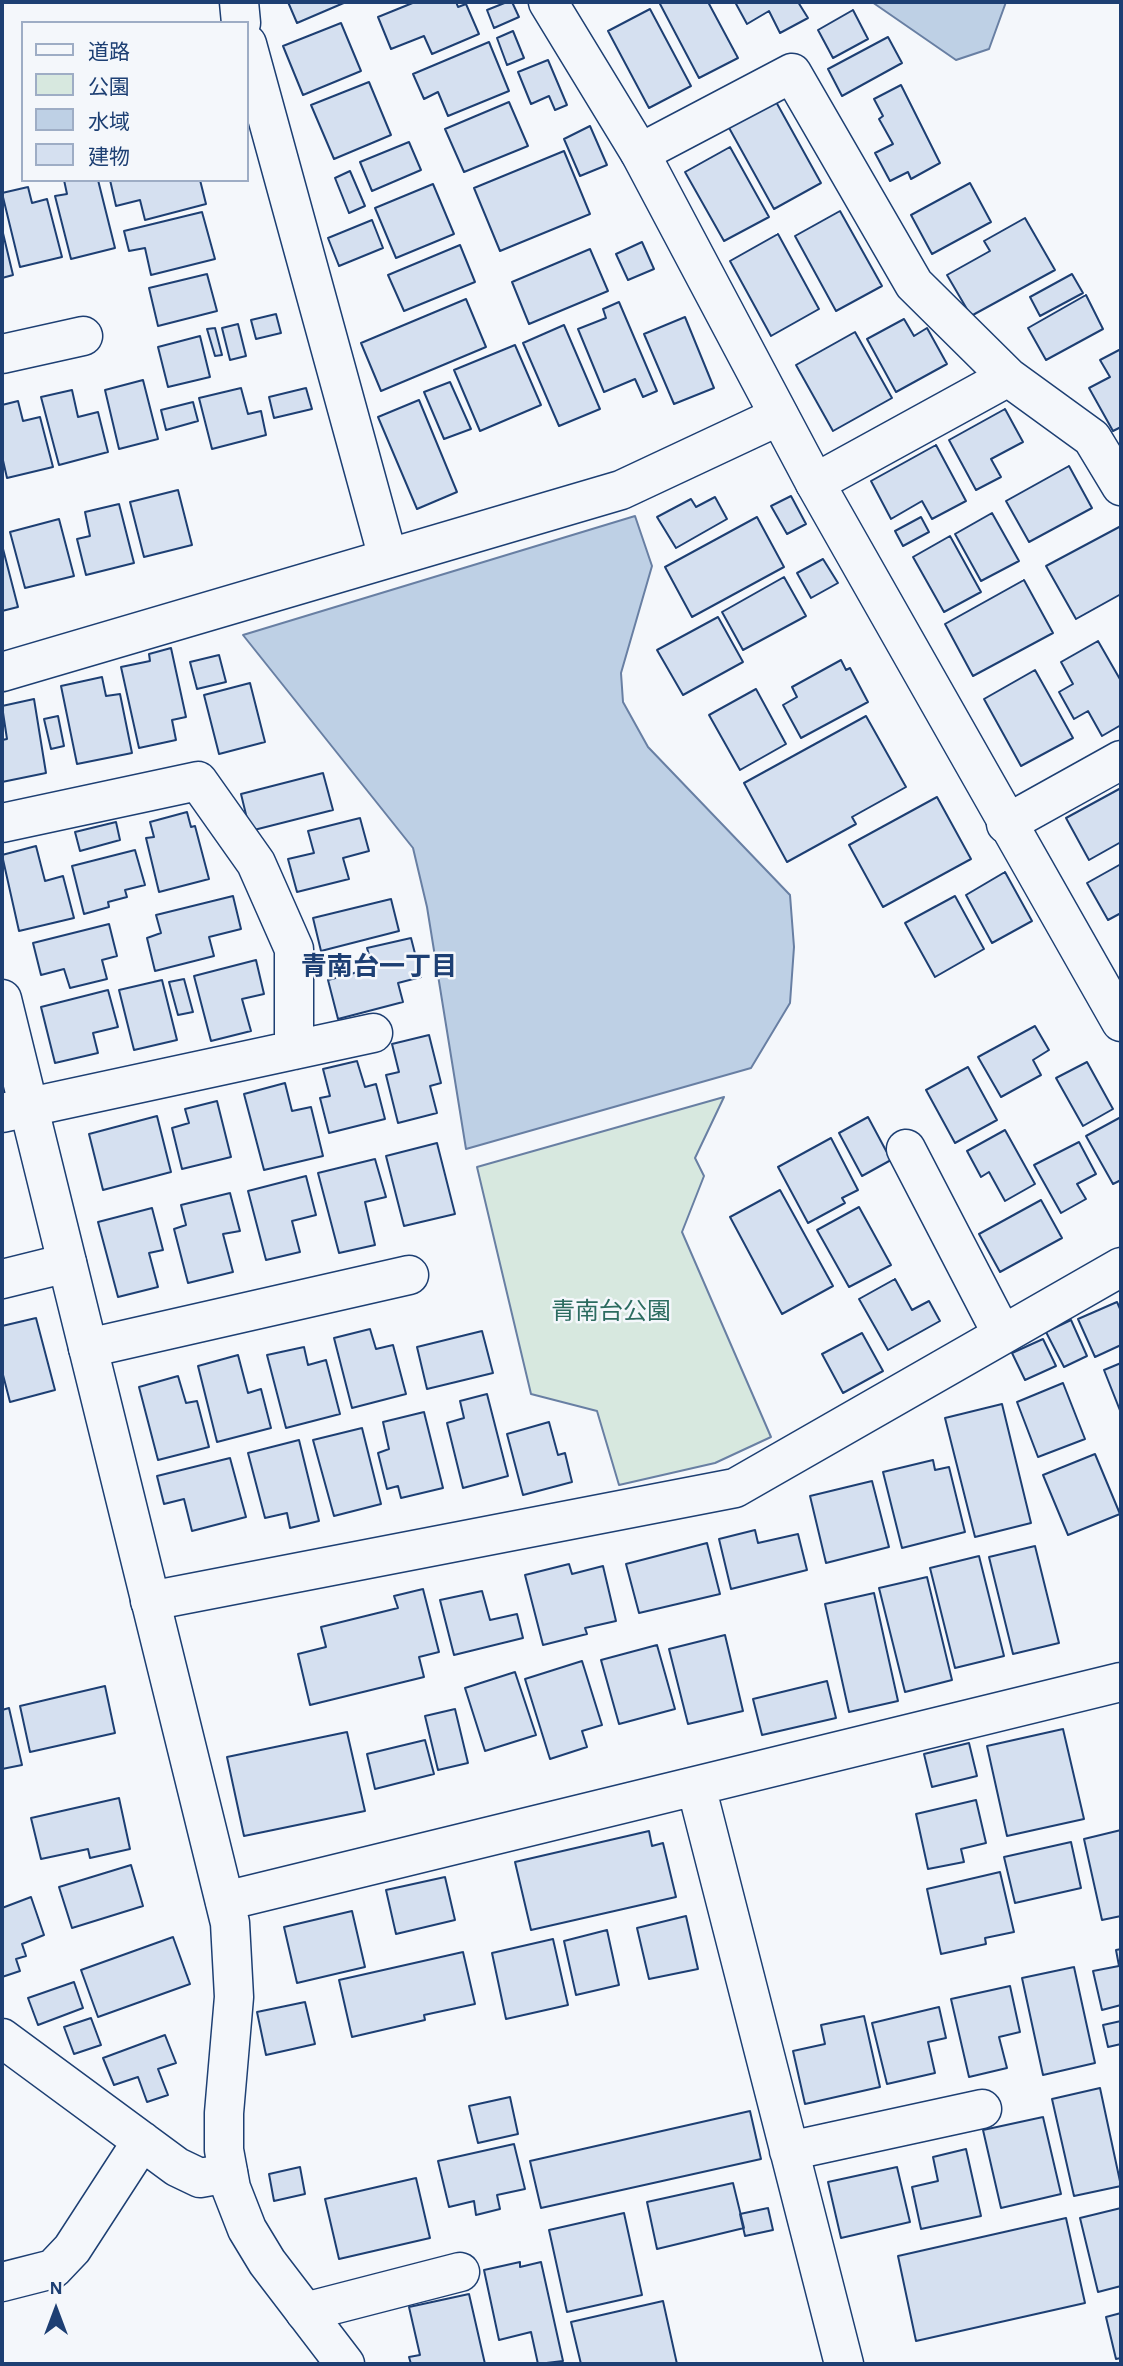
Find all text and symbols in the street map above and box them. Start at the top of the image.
legend [21,21,248,182]
text: 道路 [88,42,130,63]
text: 公園 [88,77,130,98]
text: 水域 [88,112,130,133]
text: 建物 [88,147,130,168]
district label: 青南台一丁目 [301,951,457,983]
park label: 青南台公園 [551,1298,671,1326]
north arrow [21,2275,91,2345]
text: N [49,2279,63,2298]

